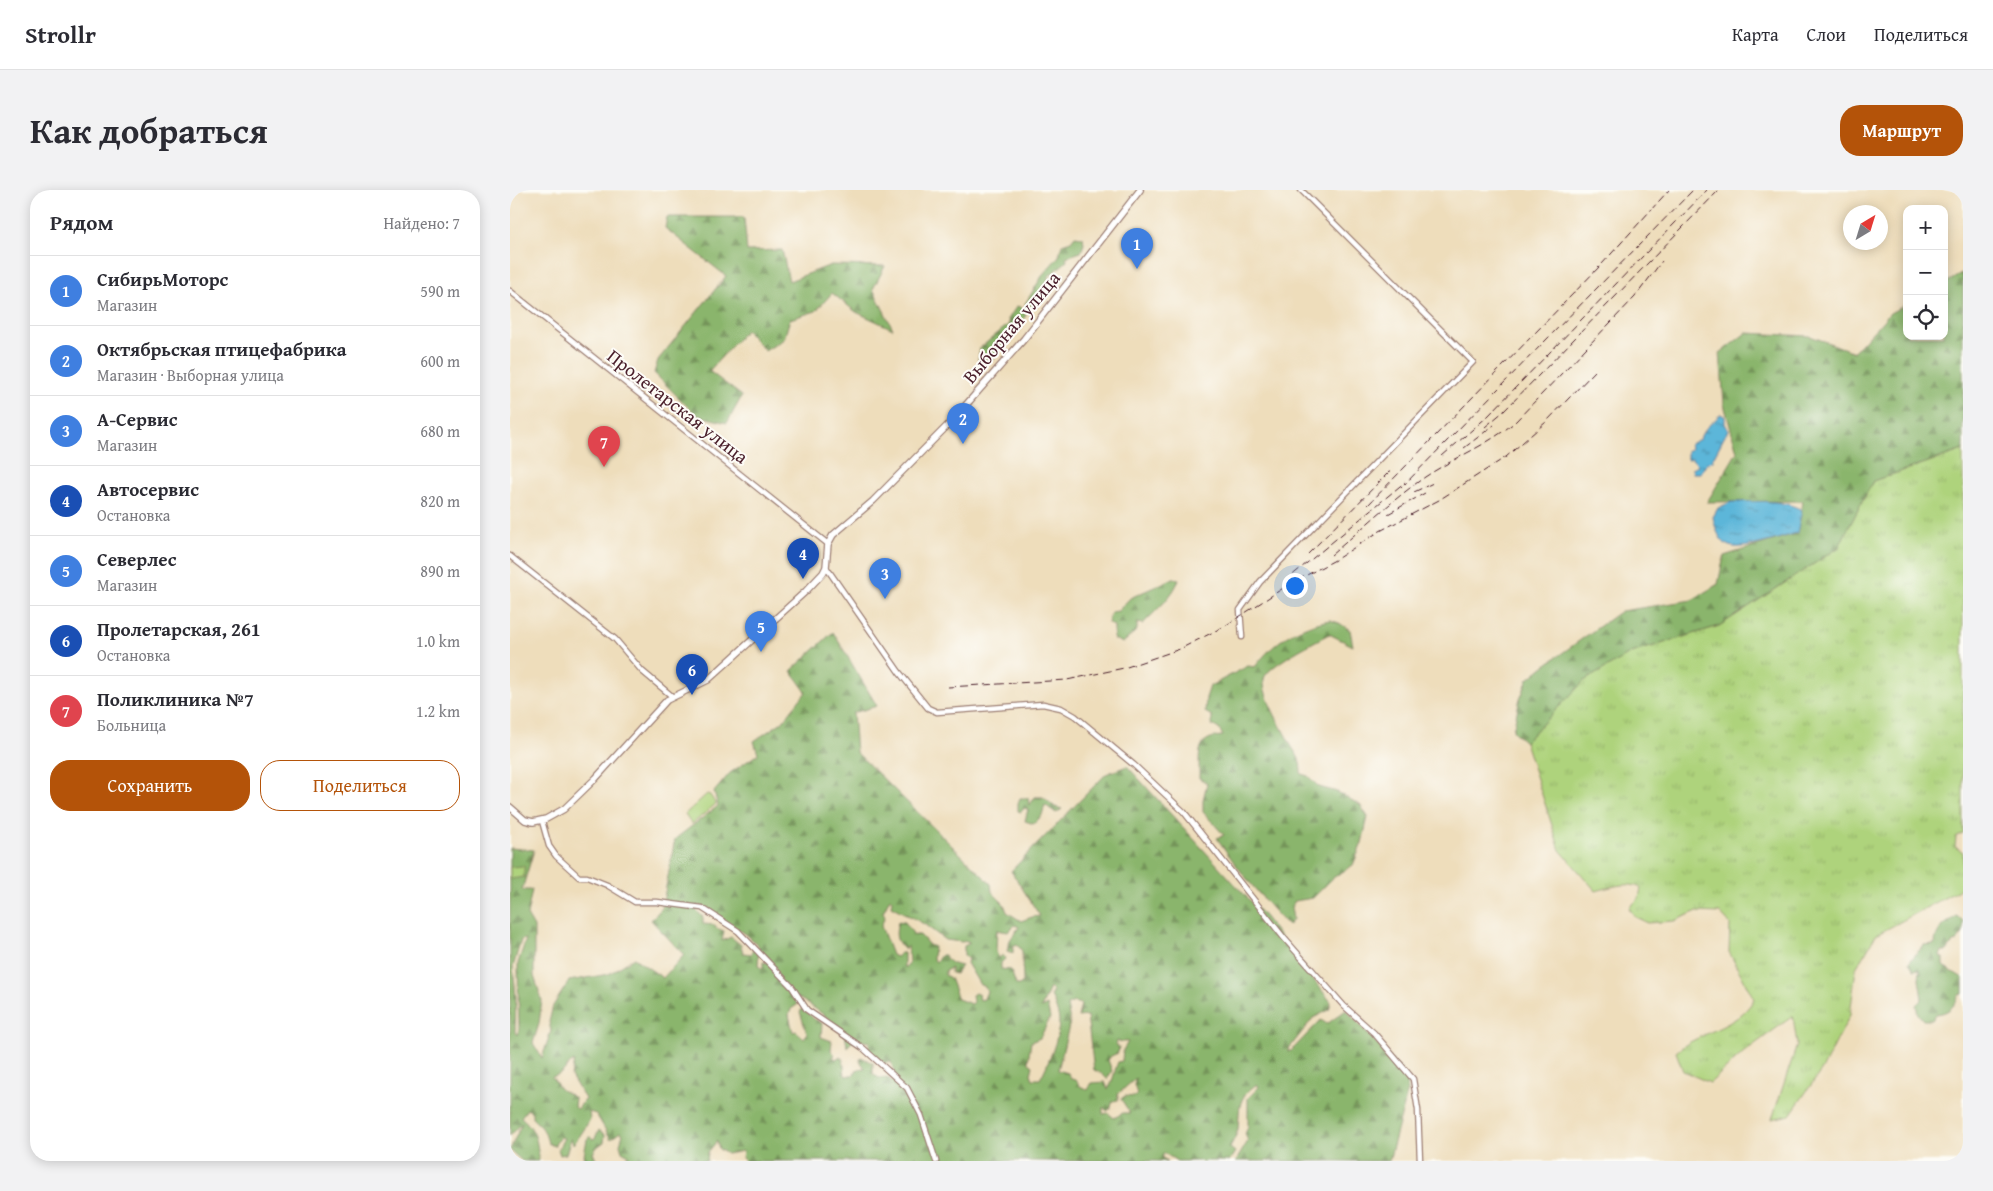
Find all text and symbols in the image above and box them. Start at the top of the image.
text: Strollr [25,17,96,52]
text: Карта [1732,21,1779,48]
text: Слои [1807,21,1846,48]
text: Поделиться [1874,21,1968,48]
text: Как добраться [30,105,268,156]
button: Маршрут [1840,105,1963,156]
north arrow [1843,205,1888,250]
map controls [1903,205,1948,340]
button: + [1903,205,1948,250]
text: Рядом [50,207,113,238]
text: Найдено: 7 [383,211,460,235]
pin: 1 [1121,228,1153,269]
button: − [1903,250,1948,295]
text: СибирьМоторс [97,265,228,293]
street label: Выборная улица [956,265,1066,389]
text: 1 [62,279,70,303]
text: 590 m [420,279,460,303]
text: Магазин [97,293,157,317]
button: locate [1903,295,1948,340]
text: Октябрьская птицефабрика [97,335,346,363]
street label: Пролетарская улица [601,342,755,470]
text: 2 [62,349,70,373]
text: 600 m [420,349,460,373]
text: Магазин · Выборная улица [97,363,284,387]
pin: 2 [947,403,979,444]
text: А-Сервис [97,405,178,433]
text: 3 [62,419,70,443]
text: 680 m [420,419,460,443]
pin: 7 [588,426,620,467]
text: Магазин [97,433,157,457]
text: Автосервис [97,475,199,503]
text: 4 [62,489,70,513]
text: 820 m [420,489,460,513]
text: Остановка [97,503,170,527]
pin: 4 [787,538,819,579]
text: Северлес [97,545,176,573]
pin: 3 [869,558,901,599]
text: 5 [62,559,70,583]
text: 890 m [420,559,460,583]
text: Магазин [97,573,157,597]
your location [1282,573,1308,599]
pin: 5 [745,611,777,652]
text: Пролетарская, 261 [97,615,261,643]
text: 6 [62,629,70,653]
text: 1.0 km [416,629,460,653]
text: Остановка [97,643,170,667]
pin: 6 [676,654,708,695]
text: Поликлиника №7 [97,685,254,713]
text: 7 [62,699,70,723]
text: 1.2 km [416,699,460,723]
text: Больница [97,713,166,737]
button: Сохранить [50,760,250,811]
button: Поделиться [260,760,460,811]

